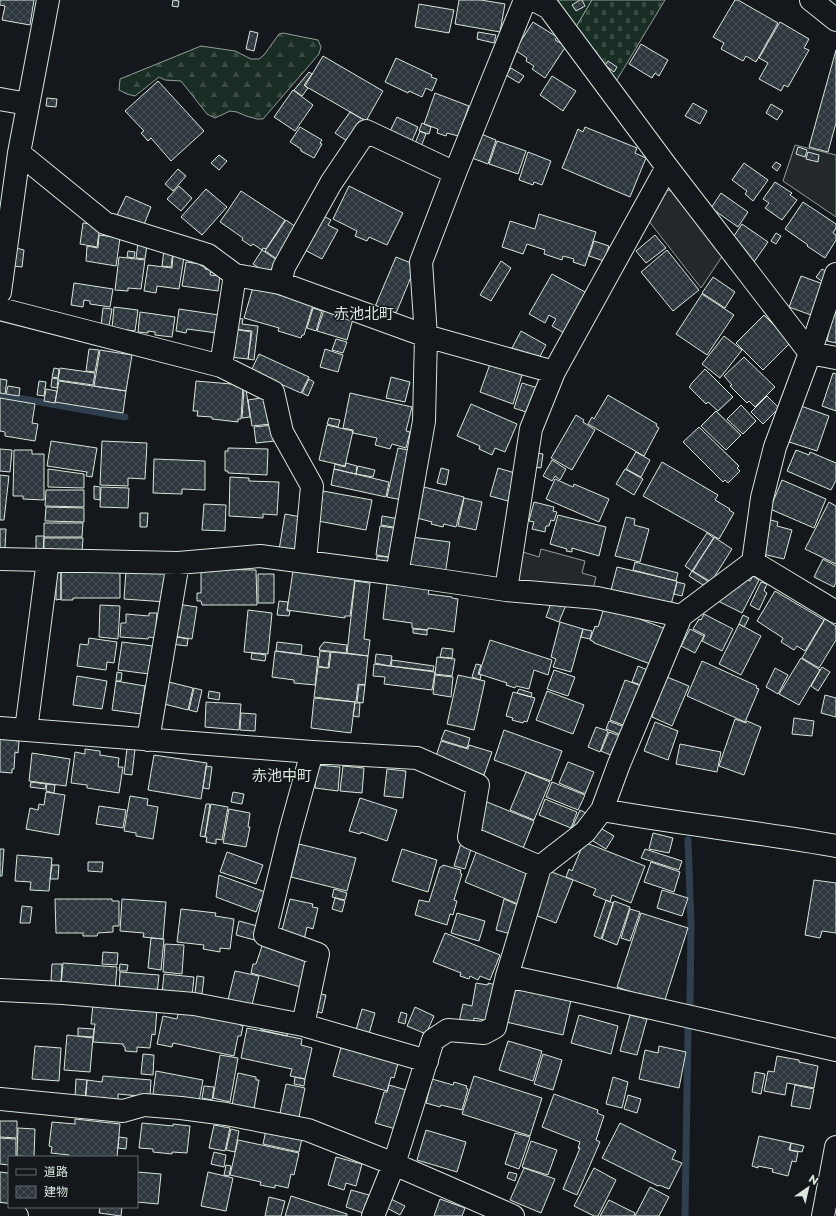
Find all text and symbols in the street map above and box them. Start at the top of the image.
district label: 赤池北町 [334,304,394,323]
district label: 赤池中町 [252,766,312,785]
legend [8,1156,138,1208]
text: 道路 [44,1164,68,1179]
north arrow [788,1168,828,1208]
text: N [806,1171,821,1188]
text: 建物 [44,1184,68,1199]

